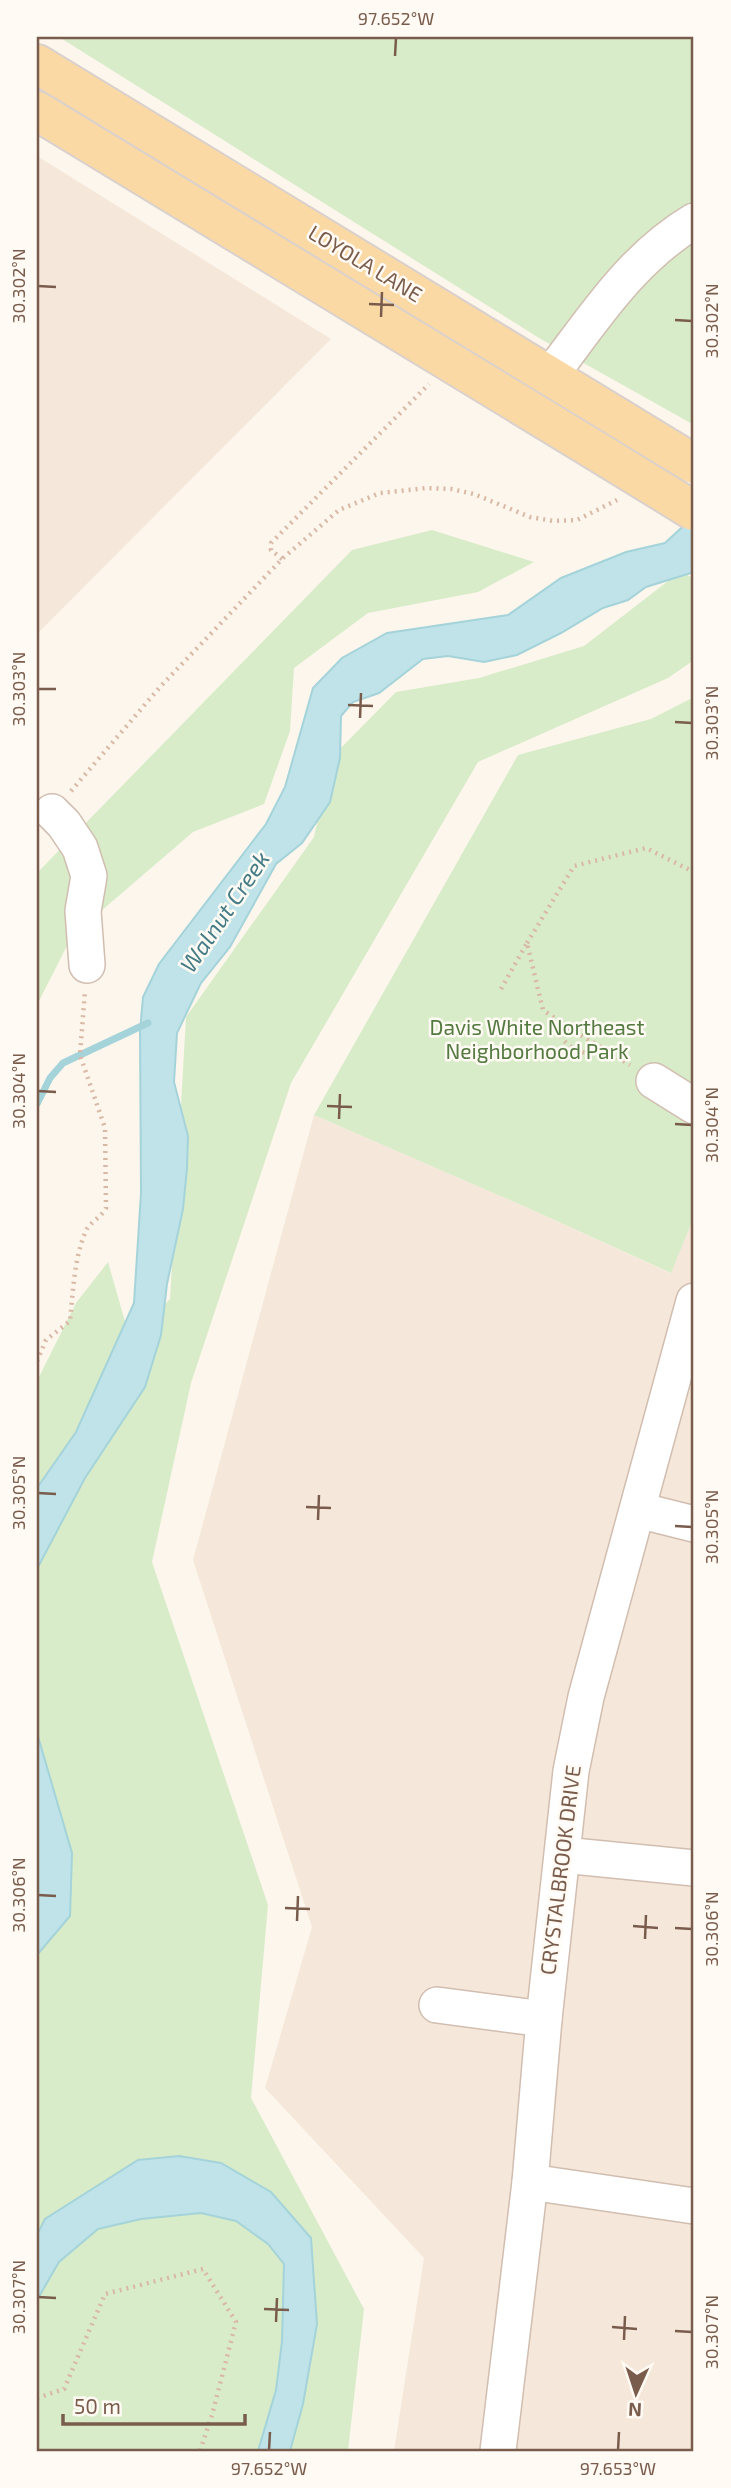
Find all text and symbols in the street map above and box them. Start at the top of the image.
text: 97.652°W [358,7,434,29]
street label: LOYOLA LANE [304,219,427,306]
text: 30.302°N [7,248,29,324]
text: 30.302°N [700,283,722,359]
text: 30.303°N [7,651,29,727]
text: 30.303°N [700,685,722,761]
water label: Walnut Creek [173,846,275,977]
park label: Davis White Northeast Neighborhood Park [430,1014,645,1063]
text: 30.304°N [7,1053,29,1129]
text: 30.304°N [700,1087,722,1163]
text: 30.305°N [7,1456,29,1530]
text: 30.305°N [700,1490,722,1564]
street label: CRYSTALBROOK DRIVE [534,1764,585,1976]
text: 30.306°N [7,1857,29,1933]
text: 30.306°N [700,1891,722,1967]
text: 30.307°N [7,2260,29,2334]
text: 30.307°N [700,2295,722,2369]
north arrow [602,2358,672,2428]
scale bar [63,2383,245,2427]
text: 50 m [74,2393,121,2418]
text: N [628,2399,643,2422]
text: 97.652°W [231,2457,307,2479]
text: 97.653°W [580,2457,656,2479]

